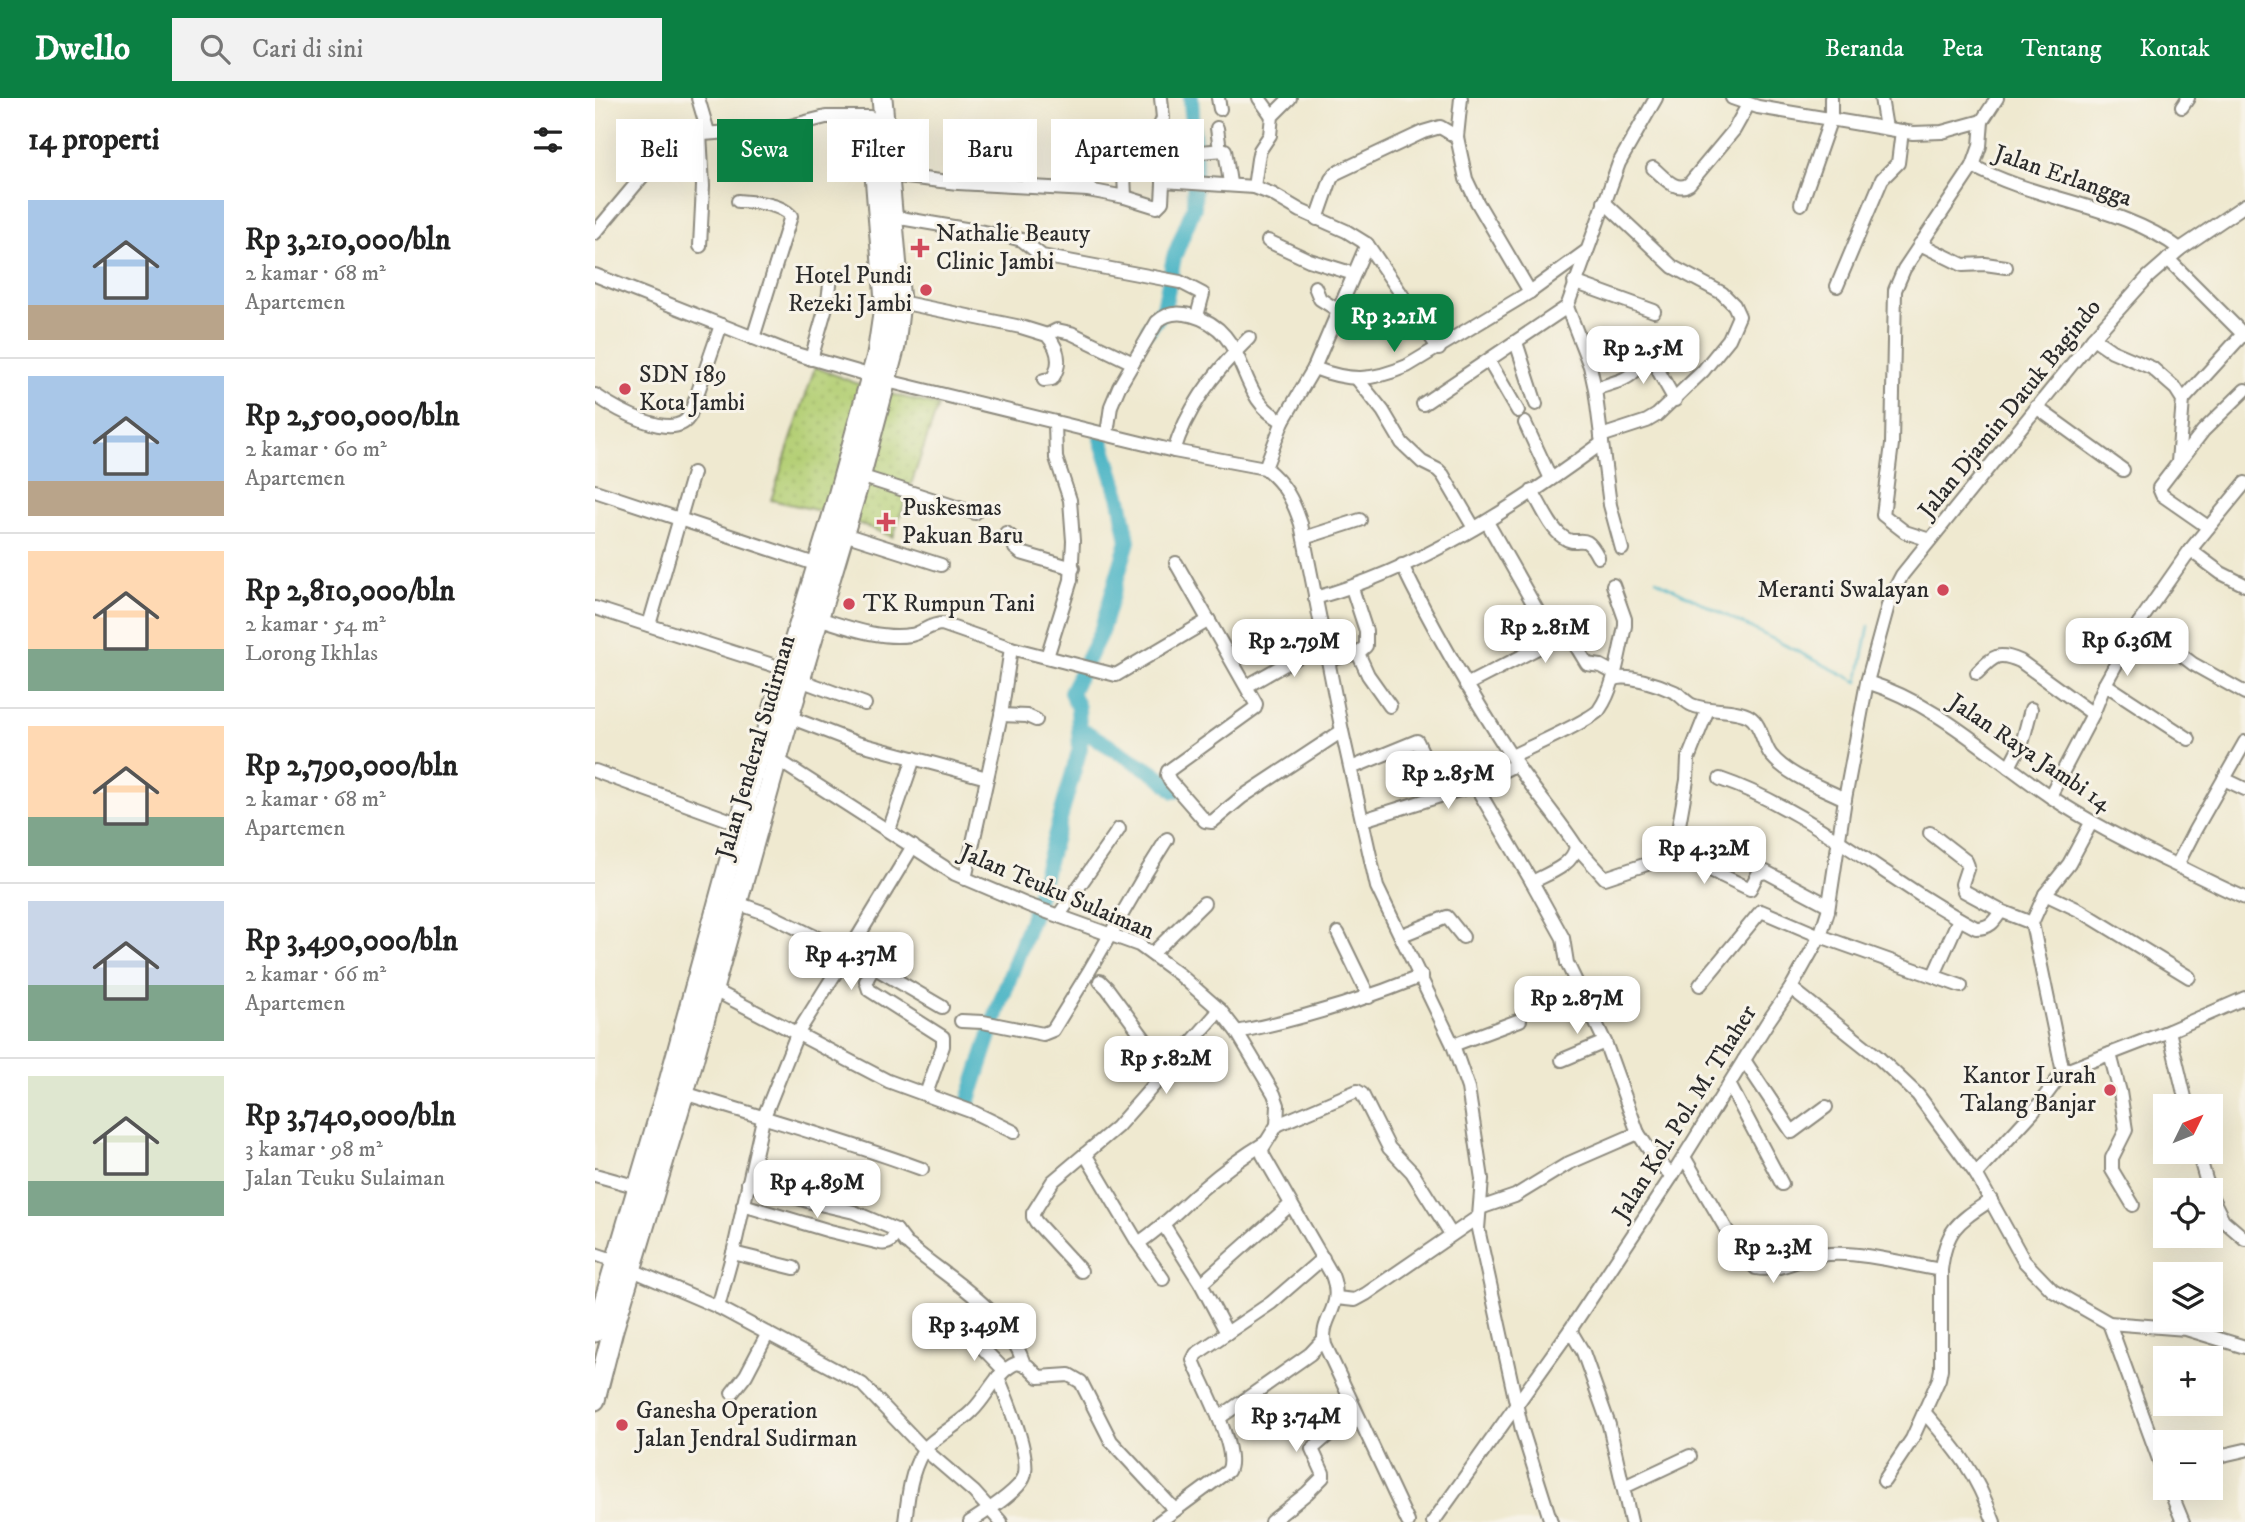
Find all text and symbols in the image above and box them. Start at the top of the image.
search box [172,18,662,81]
text: Dwello [35,29,130,70]
icon: search [196,30,234,68]
text: Cari di sini [252,33,363,66]
text: Beranda [1825,34,1904,64]
text: Peta [1942,34,1983,64]
text: Tentang [2021,34,2102,64]
text: Kontak [2140,34,2210,64]
chip: Beli [616,119,703,182]
chip: Sewa [717,119,813,182]
chip: Filter [827,119,929,182]
chip: Baru [943,119,1037,182]
chip: Apartemen [1051,119,1204,182]
icon: filters [529,121,567,159]
text: 14 properti [28,122,159,159]
street label: Jalan Erlangga [1988,138,2137,214]
place label: Nathalie Beauty Clinic Jambi [936,219,1091,277]
text: Rp 3,210,000/bln [245,222,451,259]
icon: home [84,228,168,312]
marker: Nathalie Beauty Clinic Jambi [910,238,930,258]
text: 2 kamar · 68 m² [245,259,386,288]
place label: Hotel Pundi Rezeki Jambi [788,261,912,319]
marker: Hotel Pundi Rezeki Jambi [918,282,934,298]
text: Apartemen [245,288,345,317]
street label: Jalan Djamin Datuk Bagindo [1911,293,2108,526]
pin: Rp 3.21M [1322,294,1466,354]
text: Rp 3.21M [1351,302,1437,331]
pin: Rp 2.5M [1578,327,1708,386]
text: Rp 2.5M [1602,334,1684,363]
place label: SDN 189 Kota Jambi [639,360,745,418]
marker: SDN 189 Kota Jambi [617,381,633,397]
text: Rp 2,500,000/bln [245,398,460,435]
icon: home [84,404,168,488]
text: 2 kamar · 60 m² [245,435,387,464]
text: Apartemen [245,464,345,493]
place label: Puskesmas Pakuan Baru [902,493,1023,551]
marker: Puskesmas Pakuan Baru [876,512,896,532]
text: Rp 2,810,000/bln [245,573,455,610]
place label: Meranti Swalayan [1758,575,1929,605]
icon: home [84,579,168,663]
marker: Meranti Swalayan [1935,582,1951,598]
place label: TK Rumpun Tani [863,589,1035,619]
marker: TK Rumpun Tani [841,596,857,612]
pin: Rp 2.81M [1473,606,1617,665]
text: 2 kamar · 54 m² [245,610,386,639]
text: Rp 2.81M [1500,613,1590,642]
pin: Rp 6.36M [2055,618,2199,678]
pin: Rp 2.79M [1222,620,1366,679]
text: Rp 6.36M [2082,626,2172,655]
text: Rp 2.79M [1248,627,1340,656]
street label: Jalan Jenderal Sudirman [709,631,802,864]
text: Lorong Ikhlas [245,639,378,668]
street label: Jalan Raya Jambi 14 [1941,686,2118,819]
text: Rp 2,790,000/bln [245,748,458,785]
pin: Rp 2.85M [1376,752,1520,811]
icon: home [84,754,168,838]
text: Rp 2.85M [1402,759,1494,788]
text: 2 kamar · 68 m² [245,785,386,814]
text: Apartemen [245,814,345,843]
pin: Rp 4.32M [1632,826,1776,886]
text: Rp 4.32M [1658,834,1750,863]
street label: Jalan Teuku Sulaiman [953,837,1159,947]
text: Rp 3,490,000/bln [245,923,458,960]
icon: home [84,929,168,1013]
pin: Rp 4.37M [779,932,923,992]
text: Rp 4.37M [805,940,897,969]
text: 2 kamar · 66 m² [245,960,386,989]
pin: Rp 2.87M [1505,976,1649,1036]
text: Rp 2.87M [1530,984,1624,1013]
text: Apartemen [245,989,345,1018]
street label: Jalan Kol. Pol. M. Thaher [1605,999,1764,1228]
pin: Rp 5.82M [1094,1037,1238,1096]
text: Rp 5.82M [1120,1044,1212,1073]
place label: Kantor Lurah Talang Banjar [1960,1061,2096,1119]
marker: Kantor Lurah Talang Banjar [2102,1082,2118,1098]
north arrow [2153,1094,2223,1164]
map controls [2153,1094,2223,1500]
text: Rp 3,740,000/bln [245,1098,456,1135]
icon: home [84,1104,168,1188]
text: 3 kamar · 98 m² [245,1135,383,1164]
pin: Rp 4.89M [745,1160,889,1220]
text: Jalan Teuku Sulaiman [245,1164,445,1193]
text: Rp 4.89M [769,1168,865,1197]
button: locate [2153,1178,2223,1248]
pin: Rp 2.3M [1708,1226,1838,1285]
text: Rp 2.3M [1734,1233,1812,1262]
button: layers [2153,1262,2223,1332]
pin: Rp 3.49M [902,1304,1046,1363]
text: Rp 3.49M [928,1311,1020,1340]
button: + [2153,1346,2223,1416]
pin: Rp 3.74M [1224,1394,1368,1454]
place label: Ganesha Operation Jalan Jendral Sudirman [634,1396,858,1454]
text: Rp 3.74M [1251,1402,1341,1431]
marker: Ganesha Operation Jalan Jendral Sudirman [614,1417,630,1433]
button: − [2153,1430,2223,1500]

